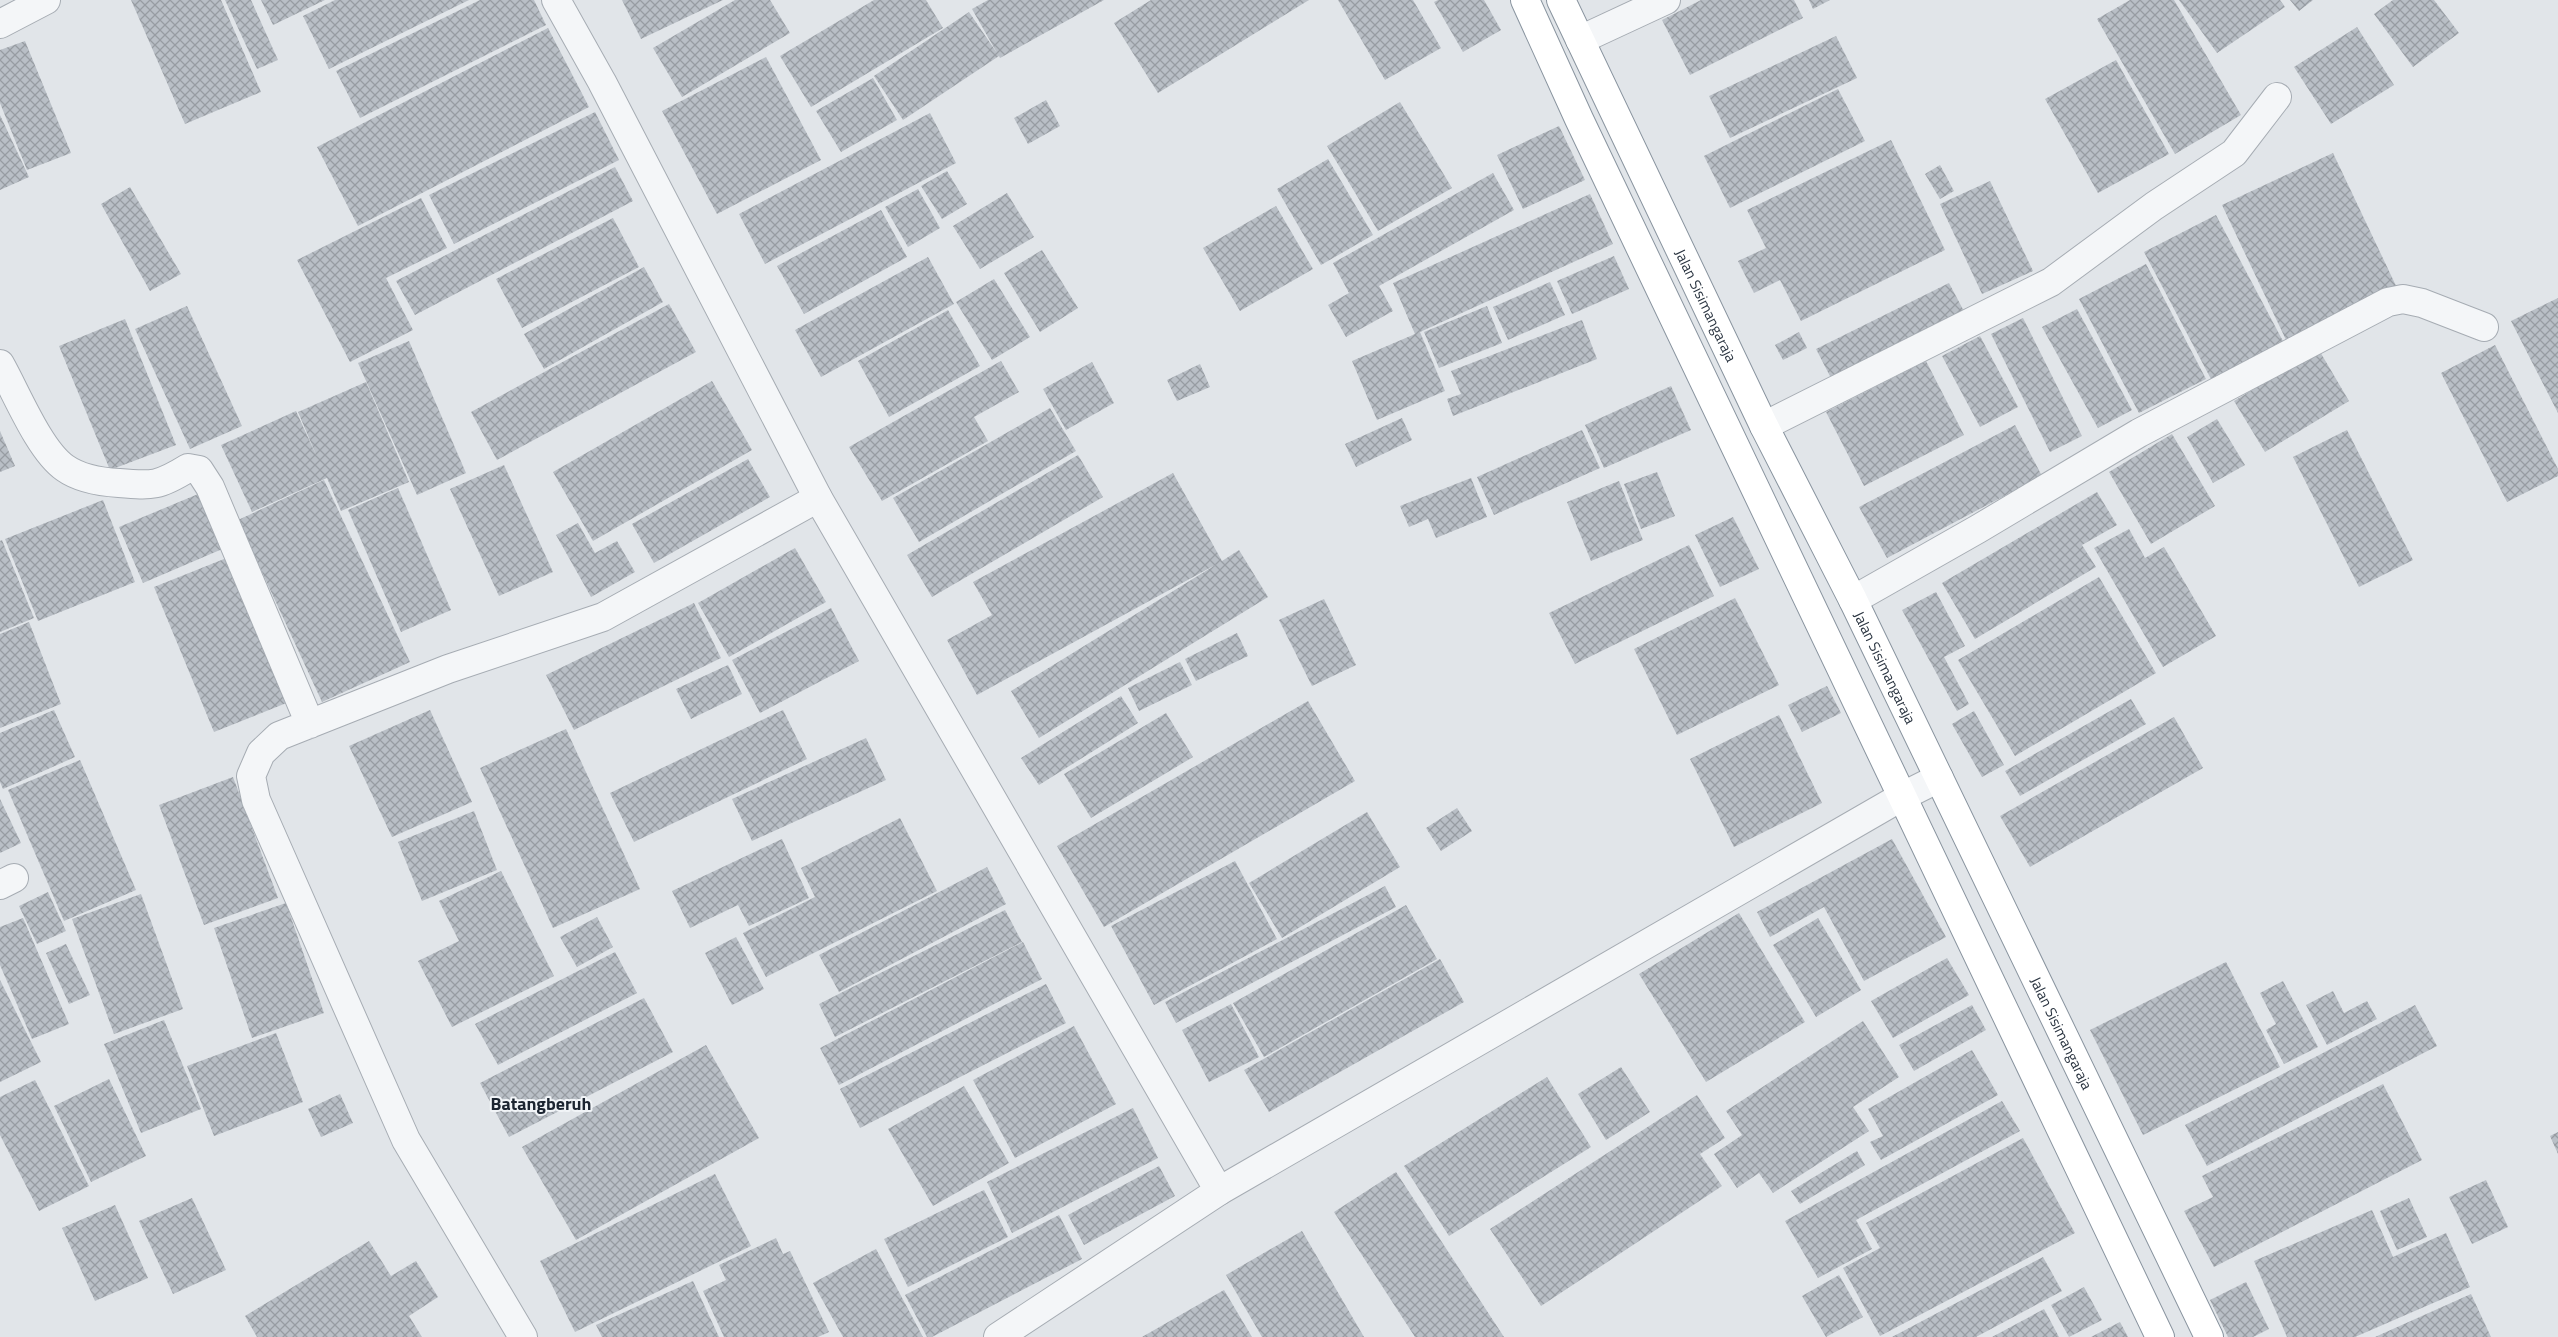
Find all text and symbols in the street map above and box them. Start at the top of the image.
street label: Jalan Sisimangaraja [1670,245,1743,366]
street label: Jalan Sisimangaraja [1848,607,1923,728]
street label: Jalan Sisimangaraja [2025,973,2099,1094]
district label: Batangberuh [490,1090,592,1117]

